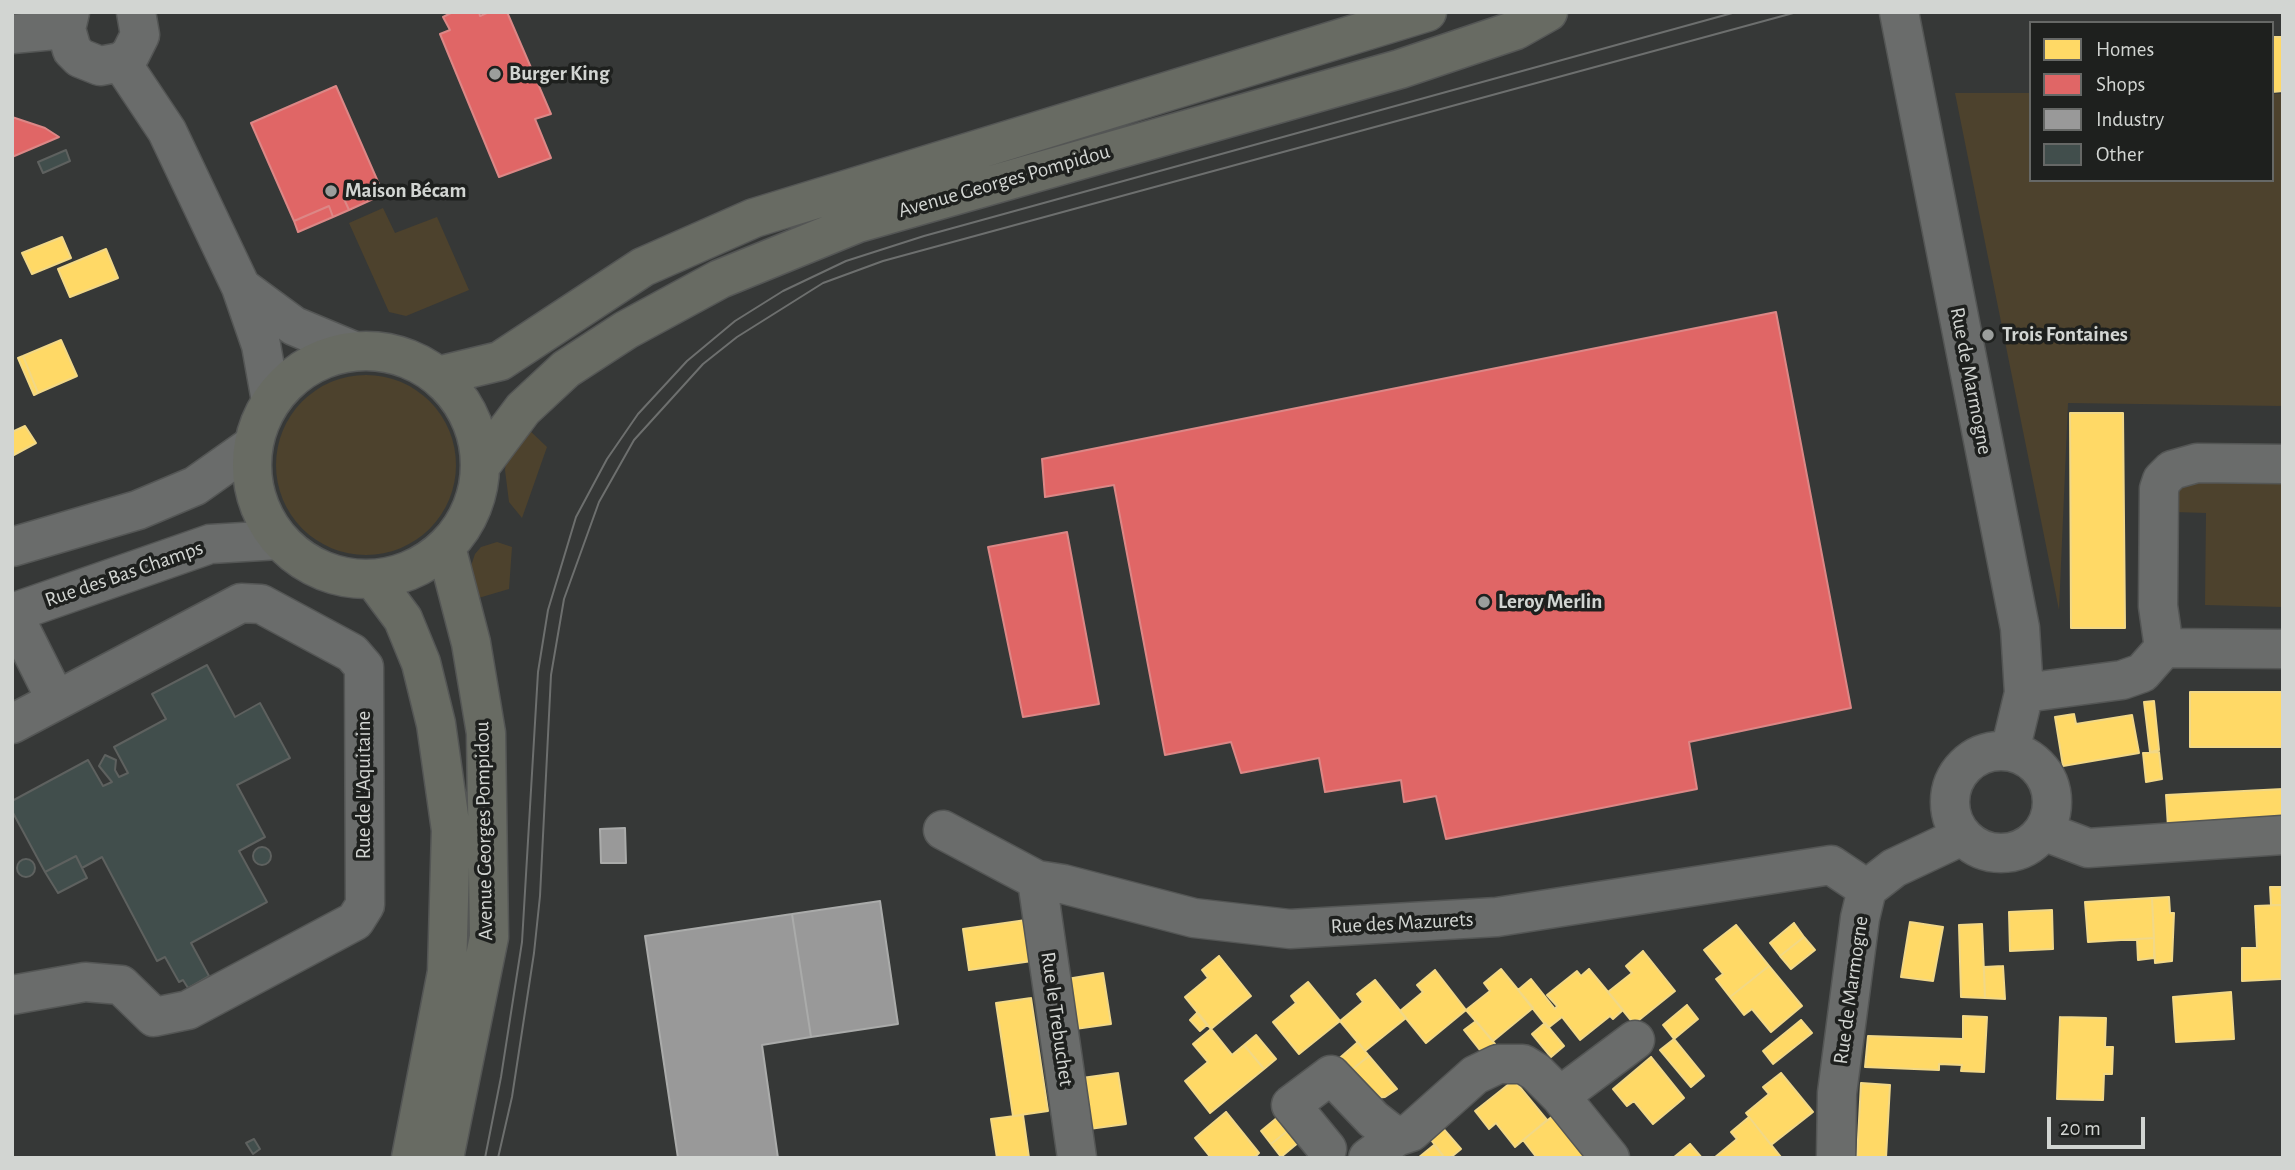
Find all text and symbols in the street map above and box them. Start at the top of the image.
legend [2029,21,2274,182]
text: Homes [2096,39,2154,60]
place label: Burger King [509,61,609,87]
marker: Burger King [487,66,503,82]
text: Shops [2096,74,2145,95]
text: Industry [2096,109,2164,130]
street label: Avenue Georges Pompidou [895,139,1113,223]
text: Other [2096,144,2143,165]
place label: Maison Bécam [345,178,466,204]
marker: Maison Bécam [323,183,339,199]
street label: Rue de Marmogne [1944,305,1998,457]
place label: Trois Fontaines [2002,322,2128,348]
marker: Trois Fontaines [1980,327,1996,343]
street label: Rue des Bas Champs [42,535,206,613]
place label: Leroy Merlin [1498,589,1602,615]
marker: Leroy Merlin [1476,594,1492,610]
street label: Rue de L'Aquitaine [351,711,377,859]
street label: Avenue Georges Pompidou [469,721,499,941]
street label: Rue des Mazurets [1330,907,1474,939]
street label: Rue de Marmogne [1828,914,1874,1066]
street label: Rue le Trebuchet [1035,950,1079,1088]
scale bar [2050,1104,2148,1148]
text: 20 m [2060,1118,2101,1139]

